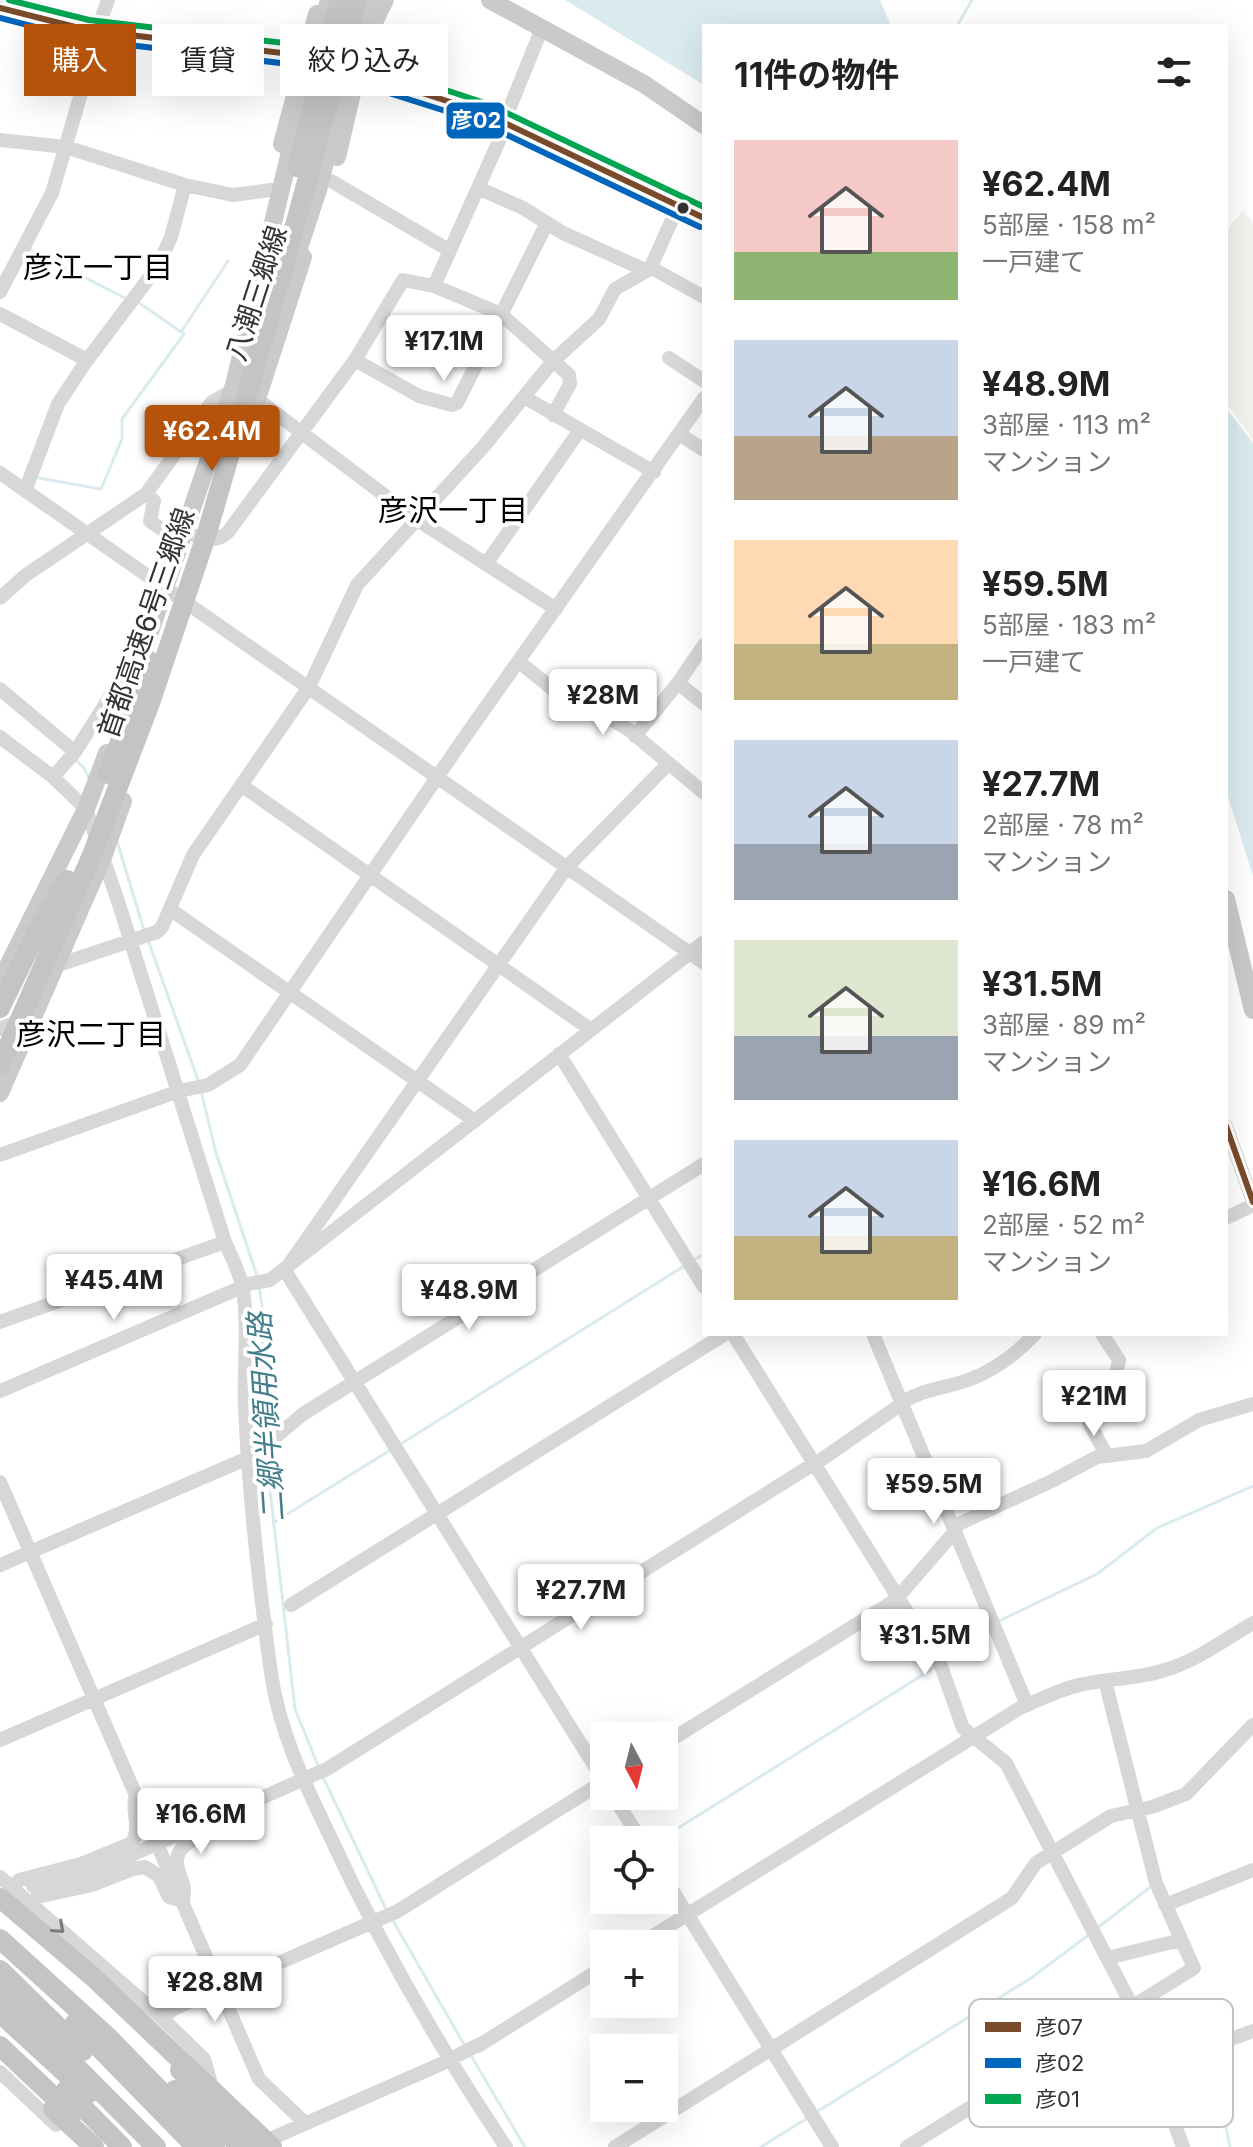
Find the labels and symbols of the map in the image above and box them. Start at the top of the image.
line badge: 彦02 [445,101,506,140]
text: 彦02 [451,107,501,133]
unlabelled marker [675,200,691,216]
street label: 八潮三郷線 [218,221,294,365]
district label: 彦江一丁目 [23,249,173,285]
pin: ¥17.1M [379,315,509,383]
pin: ¥62.4M [147,405,277,473]
district label: 彦沢一丁目 [378,492,528,528]
street label: 首都高速6号三郷線 [91,503,201,743]
pin: ¥28M [556,669,650,737]
district label: 彦沢二丁目 [16,1016,166,1052]
pin: ¥45.4M [49,1254,179,1322]
pin: ¥48.9M [404,1264,534,1332]
water label: 二郷半領用水路 [241,1308,291,1523]
pin: ¥21M [1047,1370,1141,1438]
pin: ¥59.5M [869,1458,999,1526]
pin: ¥27.7M [516,1564,646,1632]
pin: ¥31.5M [860,1609,990,1677]
north arrow [590,1722,678,1810]
pin: ¥16.6M [136,1788,266,1856]
one-way arrow [50,1918,65,1932]
pin: ¥28.8M [150,1956,280,2024]
legend [969,1999,1233,2127]
text: 彦07 [1035,2014,1083,2040]
text: 彦02 [1035,2050,1084,2076]
text: 彦01 [1035,2086,1080,2112]

